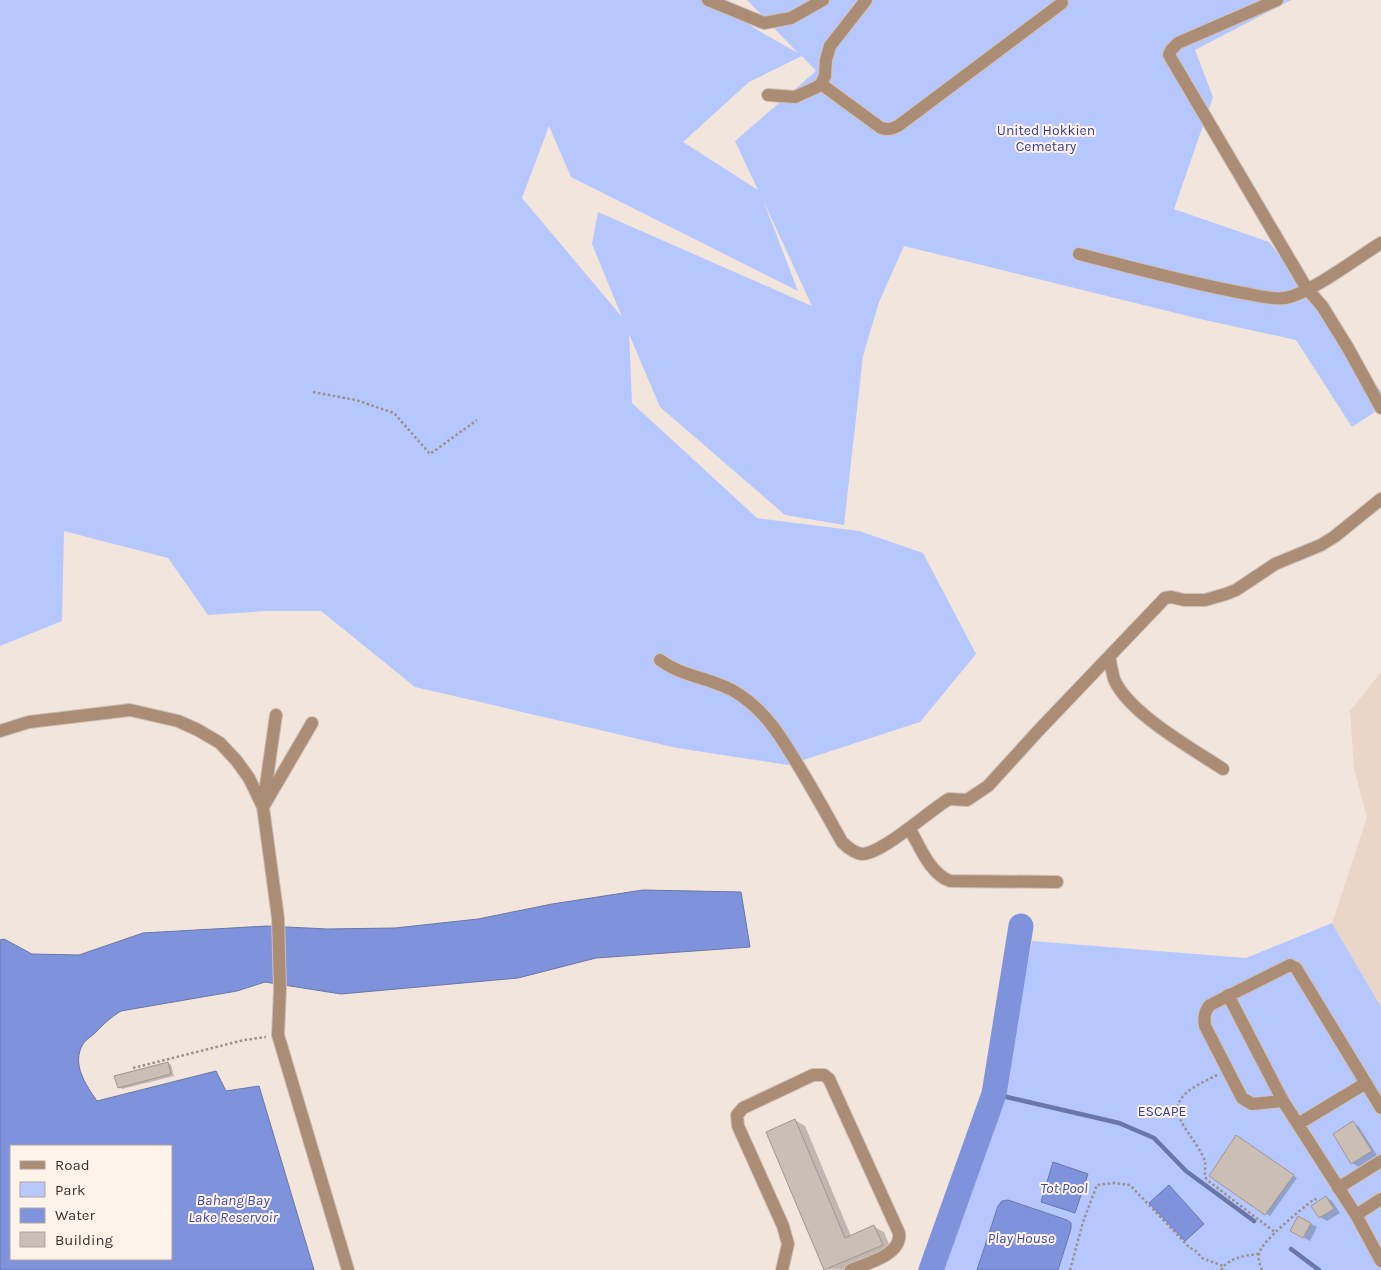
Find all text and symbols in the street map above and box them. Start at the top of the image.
park label: United Hokkien Cemetary [997,122,1095,155]
park label: ESCAPE [1138,1103,1186,1120]
legend [10,1145,172,1260]
text: Road [55,1156,90,1174]
water label: Tot Pool [1040,1179,1088,1197]
text: Park [55,1181,85,1199]
water label: Bahang Bay Lake Reservoir [188,1191,279,1226]
text: Water [55,1206,96,1224]
water label: Play House [987,1229,1055,1247]
text: Building [55,1231,113,1249]

